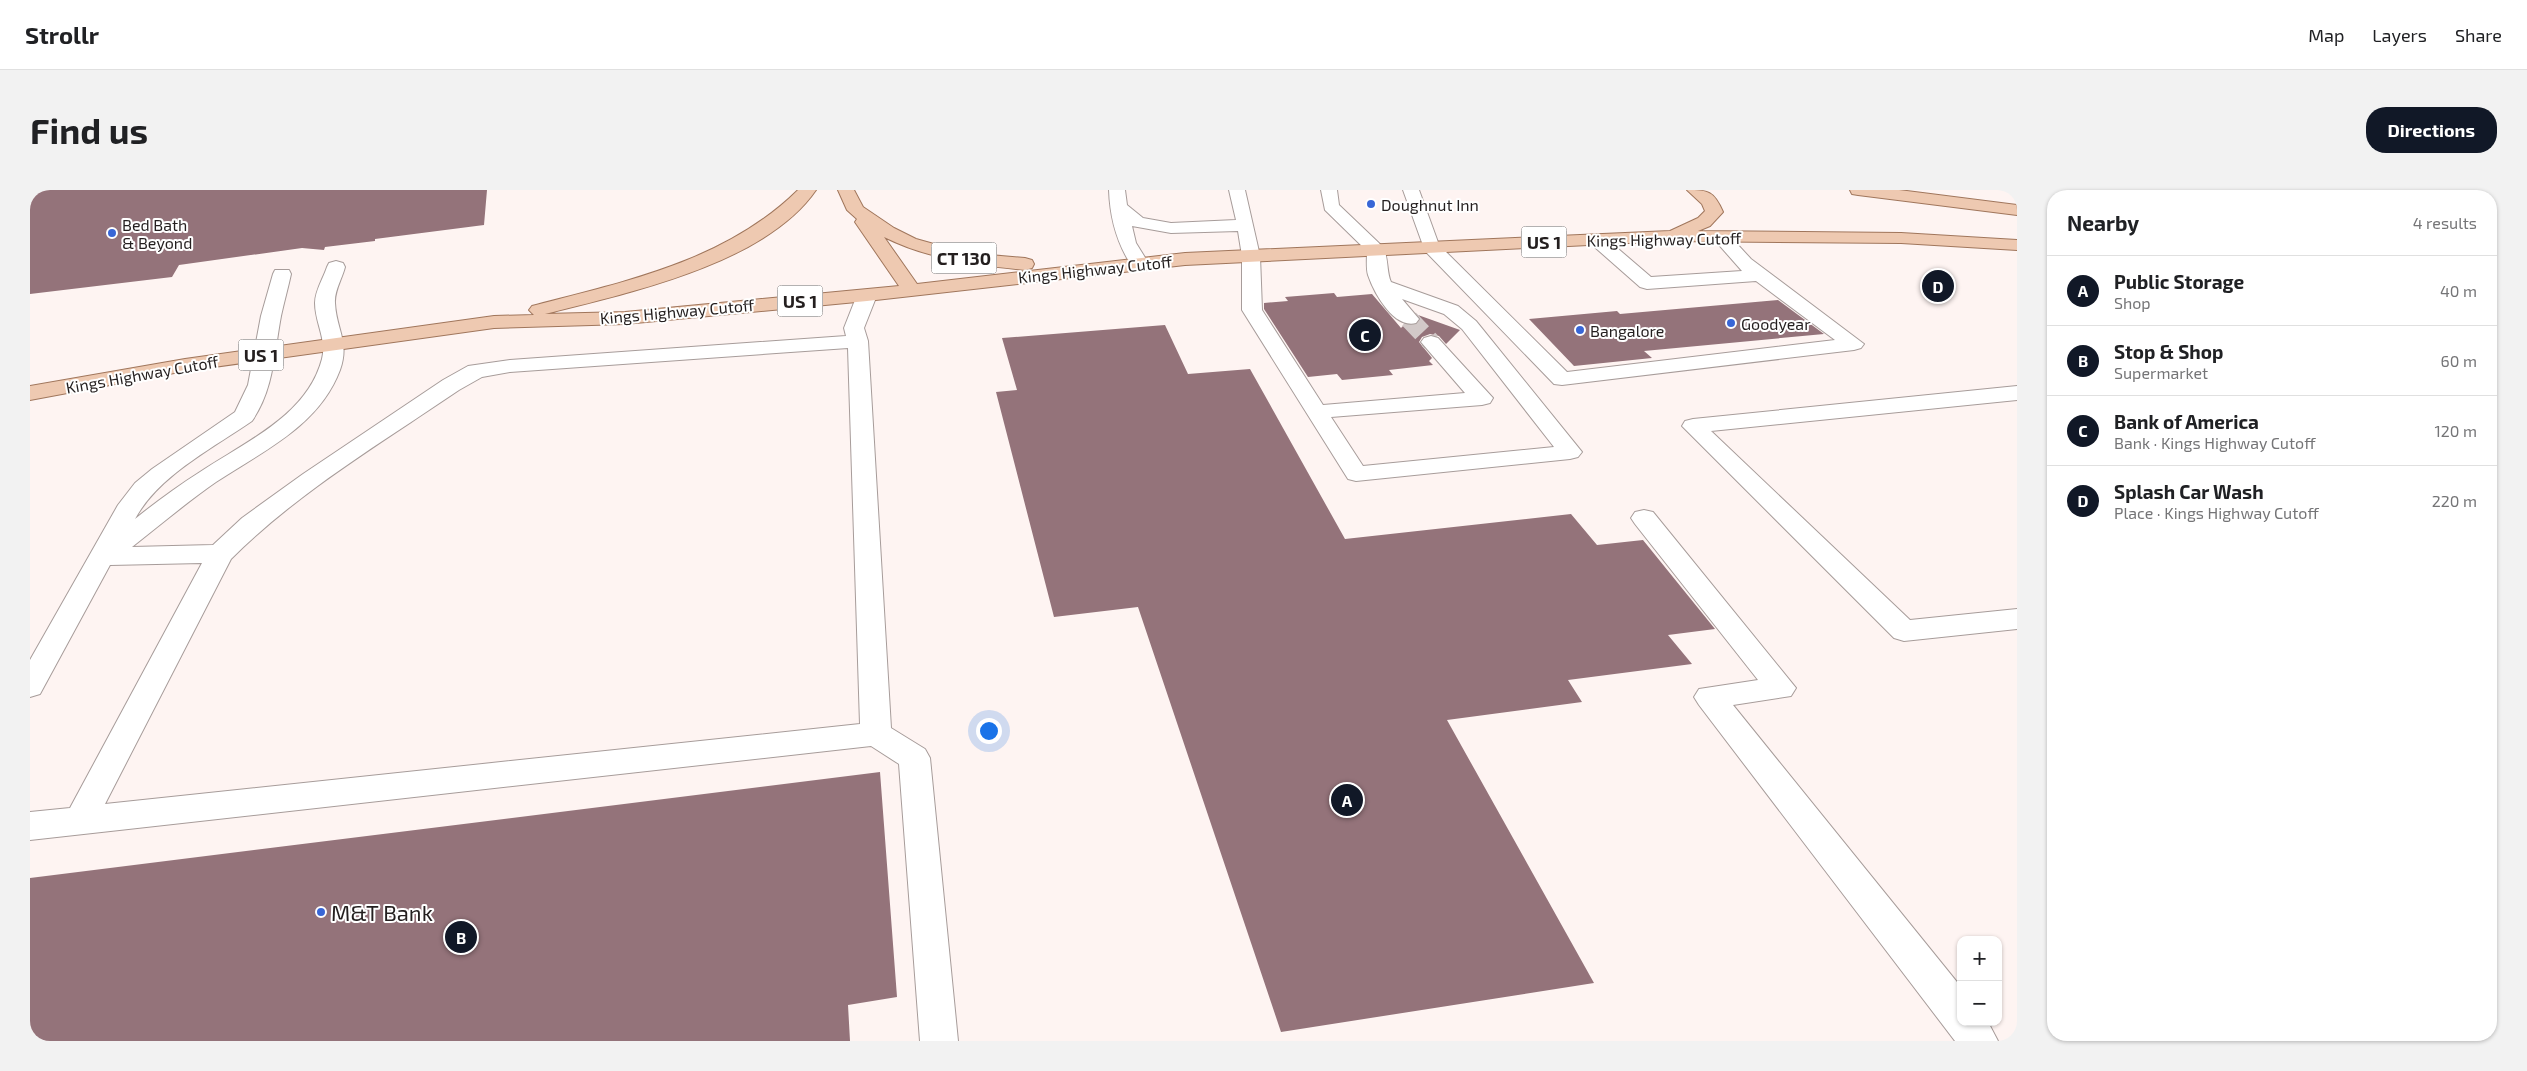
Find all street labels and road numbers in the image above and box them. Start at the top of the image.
road number: US 1 [1522,226,1566,258]
street label: Kings Highway Cutoff [1587,228,1742,250]
road number: CT 130 [932,242,996,274]
street label: Kings Highway Cutoff [1017,251,1173,287]
road number: US 1 [778,285,822,316]
street label: Kings Highway Cutoff [599,295,755,327]
road number: US 1 [238,340,284,370]
street label: Kings Highway Cutoff [64,351,220,397]

